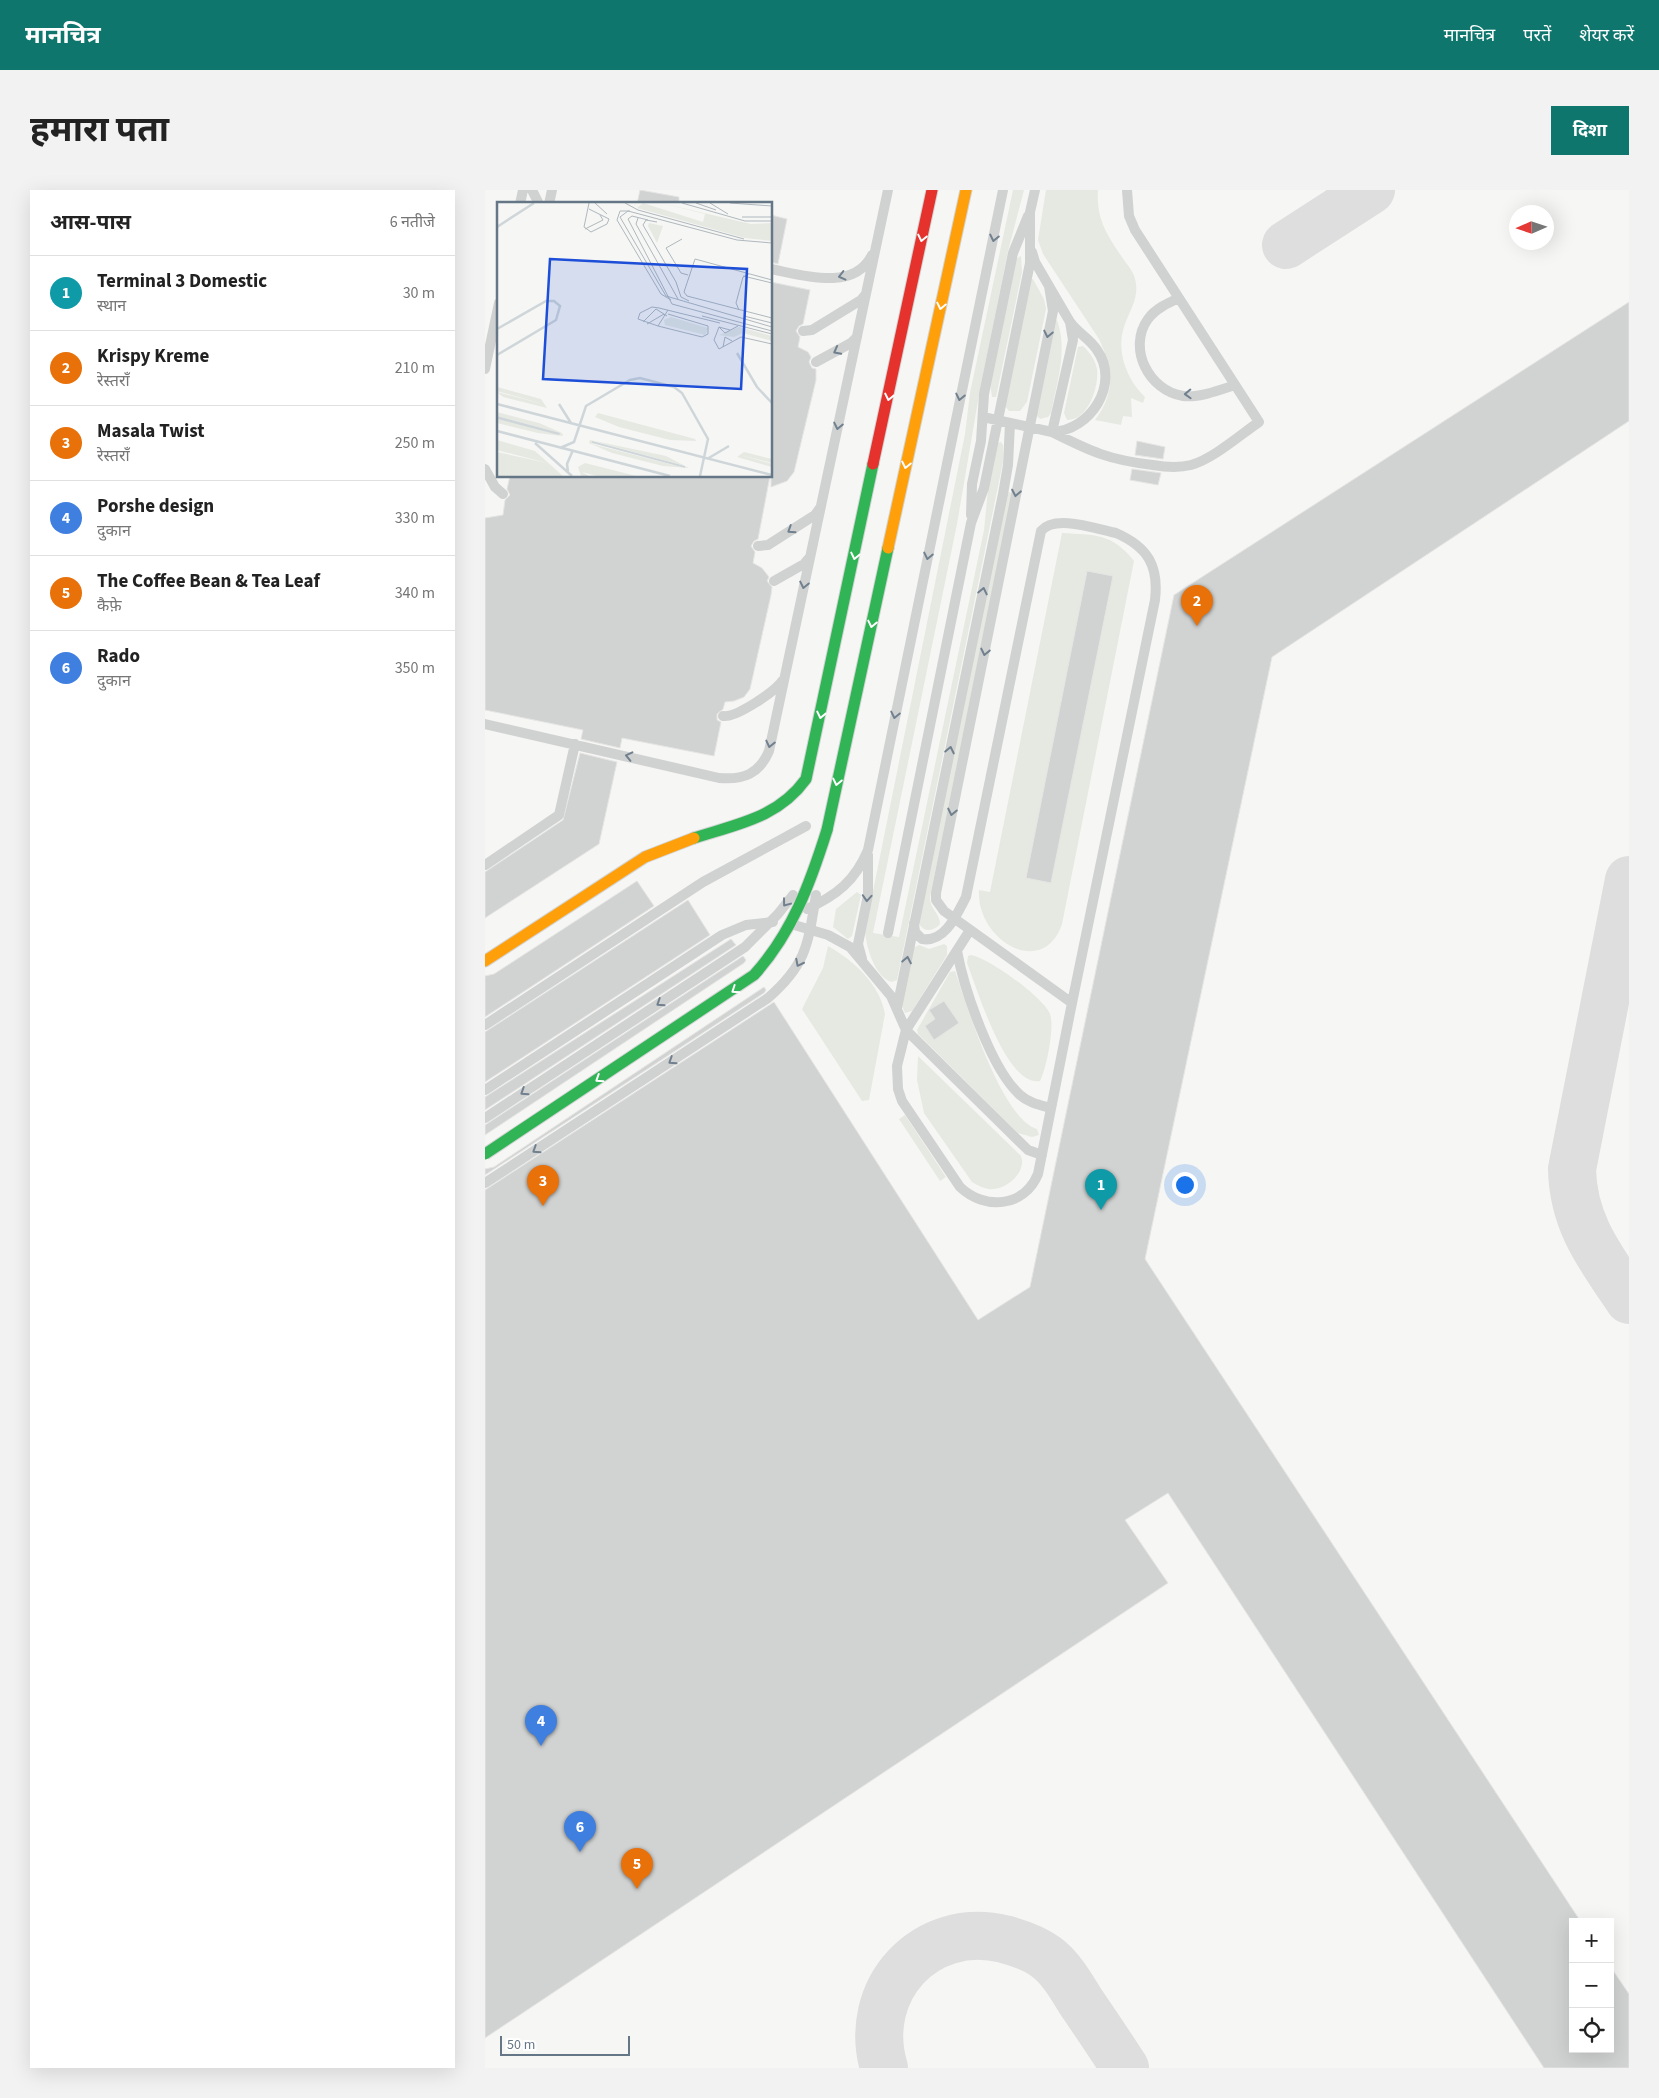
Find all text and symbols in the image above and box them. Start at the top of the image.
text: मानचित्र [25,18,101,53]
text: मानचित्र [1444,23,1495,48]
text: परतें [1523,23,1551,48]
text: शेयर करें [1579,23,1634,48]
text: हमारा पता [30,105,169,155]
button: दिशा [1551,106,1629,155]
inset map [497,202,773,478]
north arrow [1509,205,1554,250]
text: आस-पास [50,207,131,237]
text: 6 नतीजे [390,211,435,233]
one-way arrow [917,233,928,242]
one-way arrow [989,233,999,242]
text: Terminal 3 Domestic [97,268,267,295]
one-way arrow [838,270,847,281]
text: 1 [62,282,70,304]
text: 30 m [403,282,435,304]
text: स्थान [97,295,126,317]
one-way arrow [936,302,947,310]
one-way arrow [1043,329,1054,338]
text: Krispy Kreme [97,343,209,370]
one-way arrow [834,344,843,354]
text: 2 [62,357,70,379]
text: 210 m [395,357,435,379]
text: रेस्तराँ [97,370,130,392]
one-way arrow [1183,389,1191,400]
one-way arrow [884,392,894,401]
one-way arrow [956,392,966,401]
text: Masala Twist [97,418,205,445]
one-way arrow [833,422,844,430]
text: 3 [62,432,70,454]
text: 250 m [395,432,435,454]
text: रेस्तराँ [97,445,130,467]
one-way arrow [901,460,912,469]
one-way arrow [1011,489,1021,497]
text: Porshe design [97,493,214,520]
text: 4 [62,507,70,529]
text: 330 m [395,507,435,529]
text: दुकान [97,520,131,542]
one-way arrow [787,524,796,533]
one-way arrow [850,551,861,560]
one-way arrow [923,552,934,561]
text: The Coffee Bean & Tea Leaf [97,568,320,595]
one-way arrow [799,581,810,589]
text: 5 [62,582,70,604]
text: 340 m [395,582,435,604]
pin: 2 [1181,585,1213,626]
one-way arrow [977,586,988,595]
text: कैफ़े [97,595,122,617]
one-way arrow [867,619,878,628]
text: Rado [97,643,140,670]
one-way arrow [980,648,990,657]
text: 6 [62,657,70,679]
text: 350 m [395,657,435,679]
text: दुकान [97,670,131,692]
one-way arrow [816,710,827,719]
one-way arrow [891,711,901,720]
one-way arrow [765,739,776,748]
one-way arrow [944,745,955,754]
one-way arrow [625,751,634,762]
one-way arrow [832,778,843,787]
one-way arrow [947,807,957,816]
one-way arrow [862,895,873,903]
one-way arrow [784,897,792,906]
one-way arrow [901,956,911,965]
one-way arrow [795,958,805,967]
one-way arrow [731,984,740,993]
one-way arrow [656,997,665,1006]
one-way arrow [668,1055,677,1064]
one-way arrow [595,1073,605,1082]
one-way arrow [520,1086,529,1096]
one-way arrow [532,1144,541,1153]
pin: 3 [527,1165,559,1206]
pin: 1 [1085,1169,1117,1210]
your location [1172,1172,1198,1198]
pin: 4 [525,1705,557,1746]
pin: 6 [564,1811,596,1852]
pin: 5 [621,1848,653,1889]
map controls [1569,1918,1614,2053]
button: + [1569,1918,1614,1963]
button: − [1569,1963,1614,2008]
button: locate [1569,2008,1614,2053]
scale bar [500,2033,630,2056]
text: 50 m [507,2035,535,2055]

